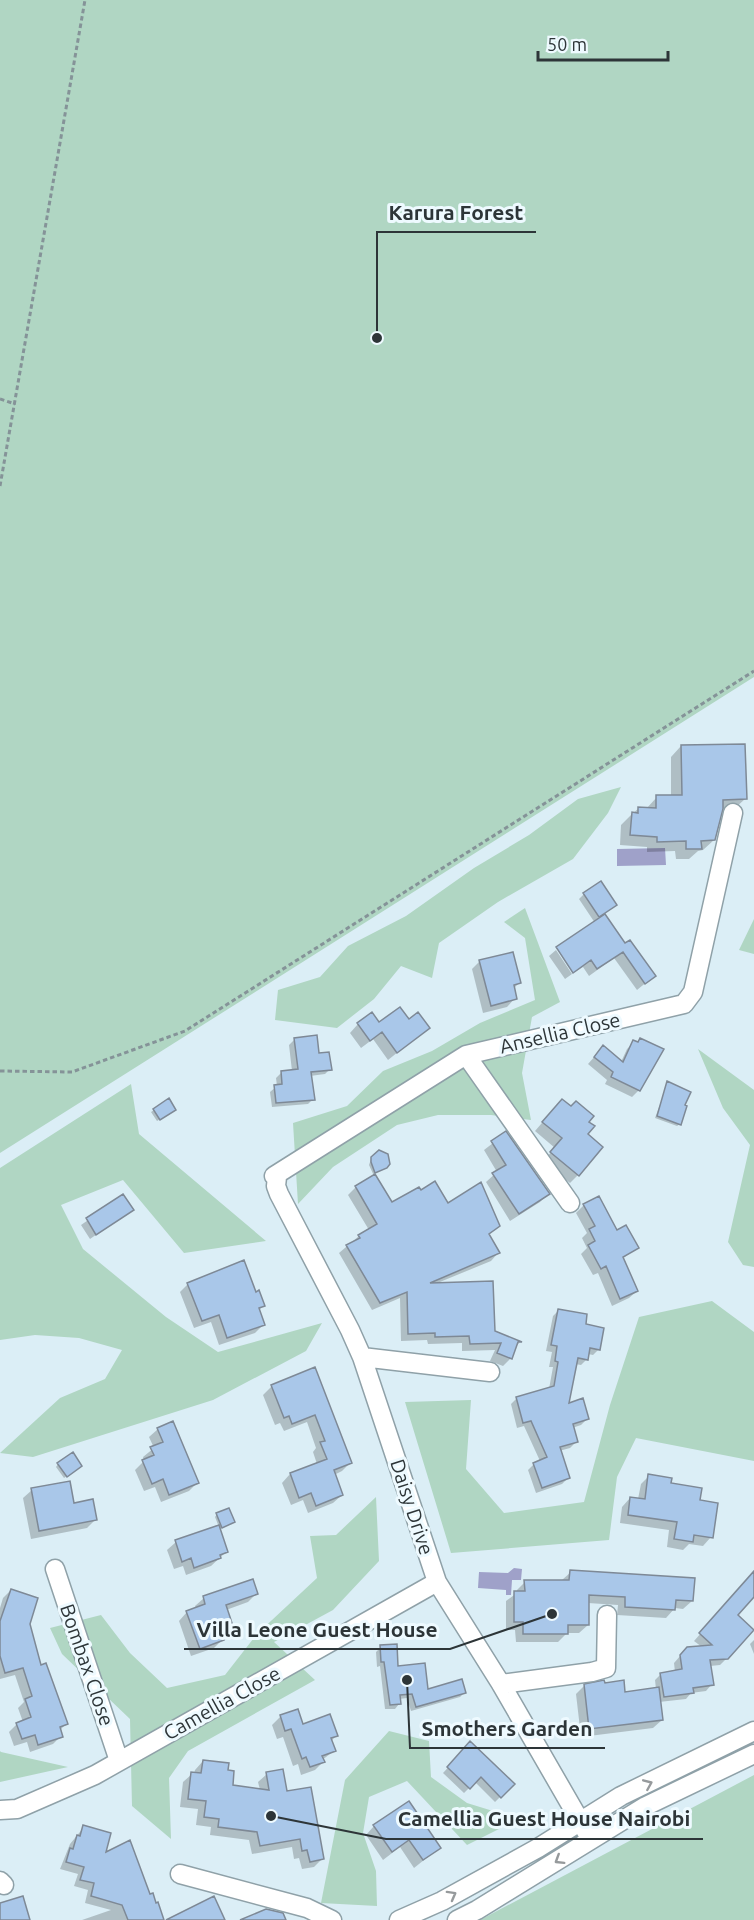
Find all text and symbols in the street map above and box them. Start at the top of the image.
scale bar [538,24,668,62]
text: 50 m [547,34,587,54]
callout: Karura Forest [377,193,536,232]
text: Karura Forest [389,200,523,224]
street label: Ansellia Close [497,1007,623,1058]
street label: Daisy Drive [386,1456,439,1558]
street label: Bombax Close [56,1601,119,1729]
callout: Villa Leone Guest House [184,1610,450,1649]
text: Villa Leone Guest House [196,1617,438,1641]
street label: Camellia Close [159,1661,284,1744]
callout: Smothers Garden [410,1709,605,1748]
text: Smothers Garden [422,1716,593,1740]
one-way arrow [642,1779,653,1791]
callout: Camellia Guest House Nairobi [386,1800,703,1839]
text: Camellia Guest House Nairobi [398,1806,690,1830]
one-way arrow [554,1852,565,1863]
one-way arrow [446,1891,456,1902]

